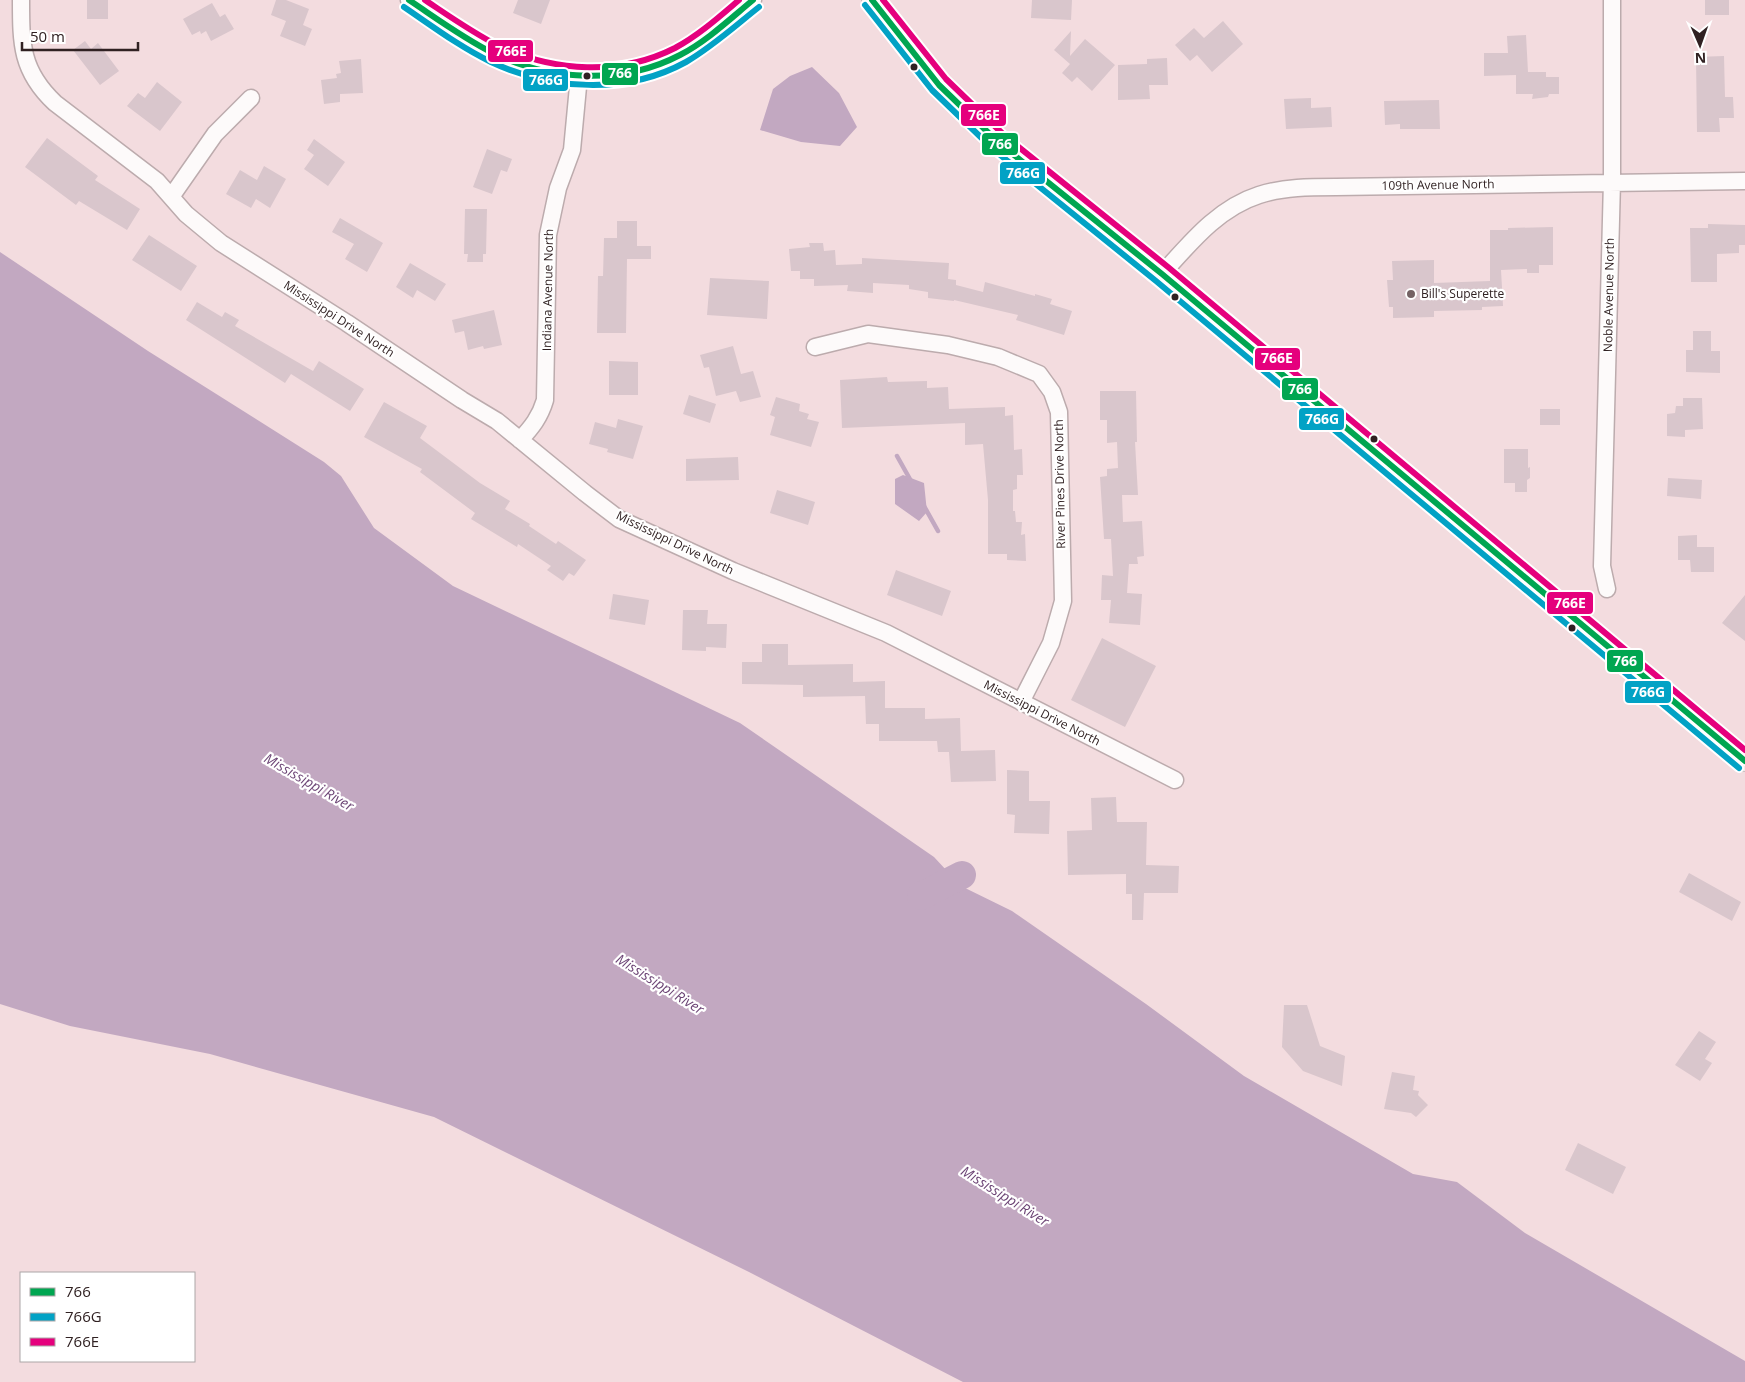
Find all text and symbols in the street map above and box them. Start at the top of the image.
scale bar [22,20,139,52]
north arrow [1675,20,1725,70]
text: 50 m [30,26,65,46]
line badge: 766E [487,39,534,63]
text: 766E [495,41,527,60]
text: N [1694,49,1706,68]
line badge: 766 [601,62,639,86]
unlabelled marker [909,62,919,72]
text: 766 [608,63,632,82]
line badge: 766G [522,68,569,92]
text: 766G [529,70,563,89]
unlabelled marker [582,71,592,81]
line badge: 766E [960,103,1007,127]
text: 766E [968,105,1000,124]
line badge: 766 [981,132,1019,156]
text: 766 [988,134,1012,153]
line badge: 766G [999,161,1046,185]
text: 766G [1006,163,1040,182]
street label: 109th Avenue North [1381,175,1495,194]
street label: Indiana Avenue North [538,229,557,351]
street label: Noble Avenue North [1599,238,1618,352]
street label: Mississippi Drive North [281,276,398,361]
place label: Bill's Superette [1421,285,1505,302]
marker: Bill's Superette [1405,288,1417,300]
unlabelled marker [1170,292,1180,302]
line badge: 766E [1254,347,1301,371]
text: 766E [1261,348,1293,367]
line badge: 766 [1281,377,1319,401]
text: 766 [1288,379,1312,398]
line badge: 766G [1298,407,1345,431]
text: 766G [1305,409,1339,428]
street label: River Pines Drive North [1050,419,1069,549]
unlabelled marker [1369,434,1379,444]
street label: Mississippi Drive North [614,507,737,578]
line badge: 766E [1546,591,1594,615]
text: 766E [1554,593,1586,612]
unlabelled marker [1567,623,1577,633]
line badge: 766 [1606,649,1644,673]
text: 766 [1613,651,1637,670]
street label: Mississippi Drive North [981,676,1104,749]
line badge: 766G [1624,680,1672,704]
text: 766G [1631,682,1665,701]
water label: Mississippi River [261,748,358,815]
water label: Mississippi River [613,949,708,1018]
water label: Mississippi River [958,1161,1053,1230]
legend [20,1272,195,1362]
text: 766 [65,1281,91,1301]
text: 766G [65,1306,102,1326]
text: 766E [65,1331,99,1351]

